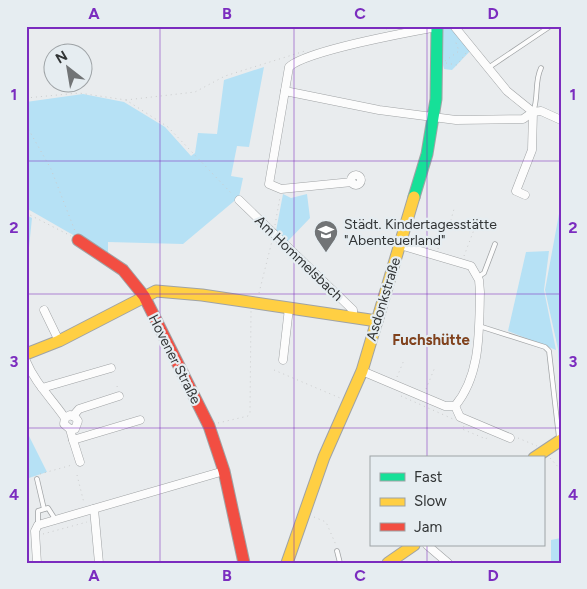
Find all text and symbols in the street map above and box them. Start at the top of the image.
text: A [88,4,100,23]
text: B [222,4,232,23]
text: C [354,4,366,23]
text: D [487,4,499,23]
north arrow [42,42,92,92]
text: N [53,47,71,67]
text: 1 [11,85,17,104]
text: 1 [570,85,576,104]
street label: Am Hommelsbach [251,212,346,305]
place label: Städt. Kindertagesstätte "Abenteuerland" [344,216,497,249]
text: 2 [9,218,19,237]
text: 2 [568,218,578,237]
school or university icon: Städt. Kindertagesstätte "Abenteuerland" [313,219,339,253]
street label: Asdonkstraße [363,255,404,343]
street label: Hovener Straße [145,312,205,407]
district label: Fuchshütte [392,331,471,349]
text: 3 [10,352,19,371]
text: 3 [569,352,578,371]
legend [370,456,544,546]
text: Fast [414,468,443,486]
text: 4 [9,485,19,504]
text: 4 [568,485,578,504]
text: Slow [414,492,447,510]
text: Jam [414,518,442,536]
text: A [88,566,100,585]
text: B [222,566,232,585]
text: C [354,566,366,585]
text: D [487,566,499,585]

